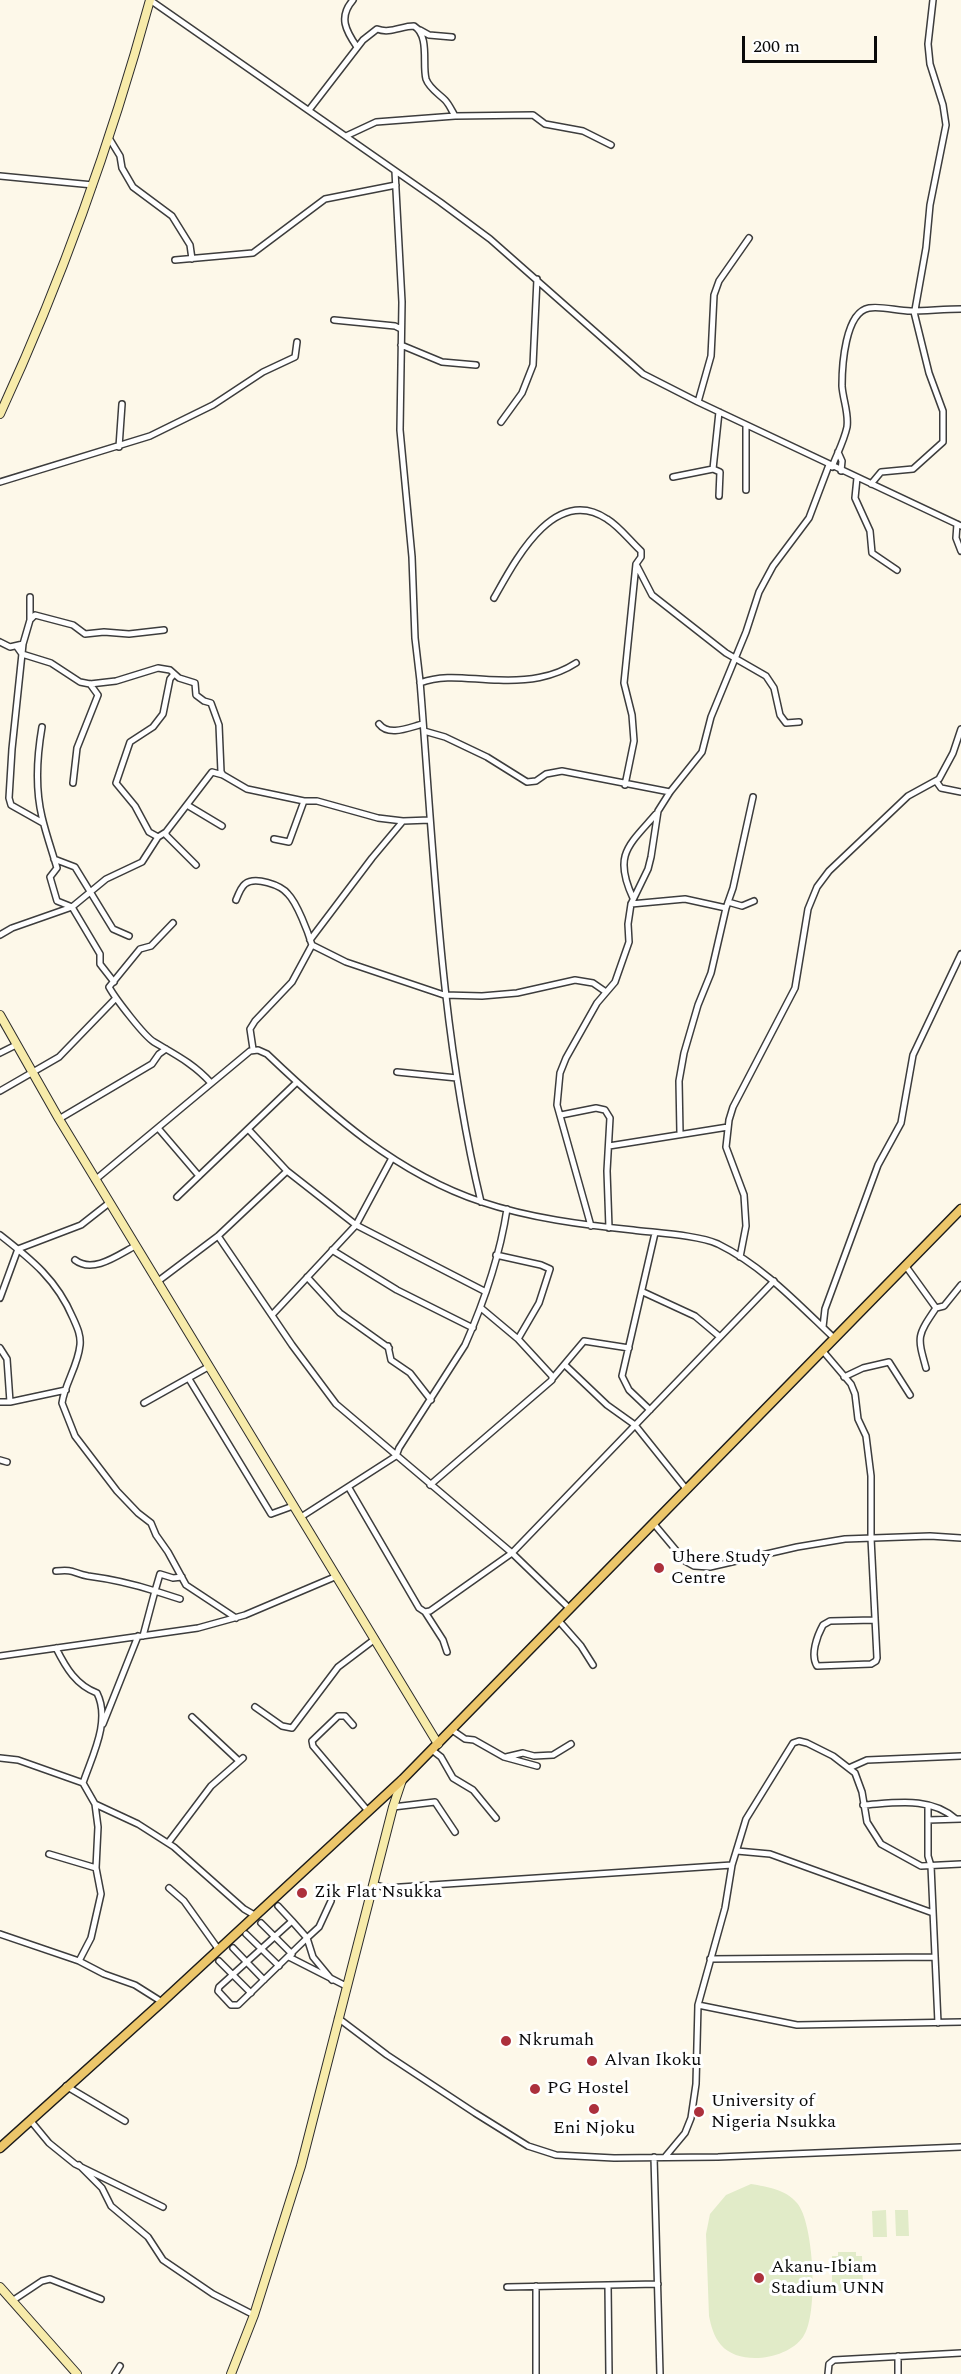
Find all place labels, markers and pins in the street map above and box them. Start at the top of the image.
place label: Uhere Study Centre [671,1547,770,1590]
marker: Uhere Study Centre [652,1561,666,1575]
place label: Zik Flat Nsukka [314,1882,442,1904]
marker: Zik Flat Nsukka [295,1886,309,1900]
place label: Nkrumah [518,2030,594,2052]
marker: Nkrumah [499,2034,513,2048]
place label: Alvan Ikoku [604,2050,701,2072]
marker: Alvan Ikoku [585,2054,599,2068]
place label: PG Hostel [547,2078,629,2100]
marker: PG Hostel [528,2082,542,2096]
place label: University of Nigeria Nsukka [711,2091,836,2134]
marker: Eni Njoku [587,2102,601,2116]
marker: University of Nigeria Nsukka [692,2105,706,2119]
place label: Eni Njoku [553,2118,635,2140]
place label: Akanu-Ibiam Stadium UNN [771,2257,885,2300]
marker: Akanu-Ibiam Stadium UNN [752,2271,766,2285]

